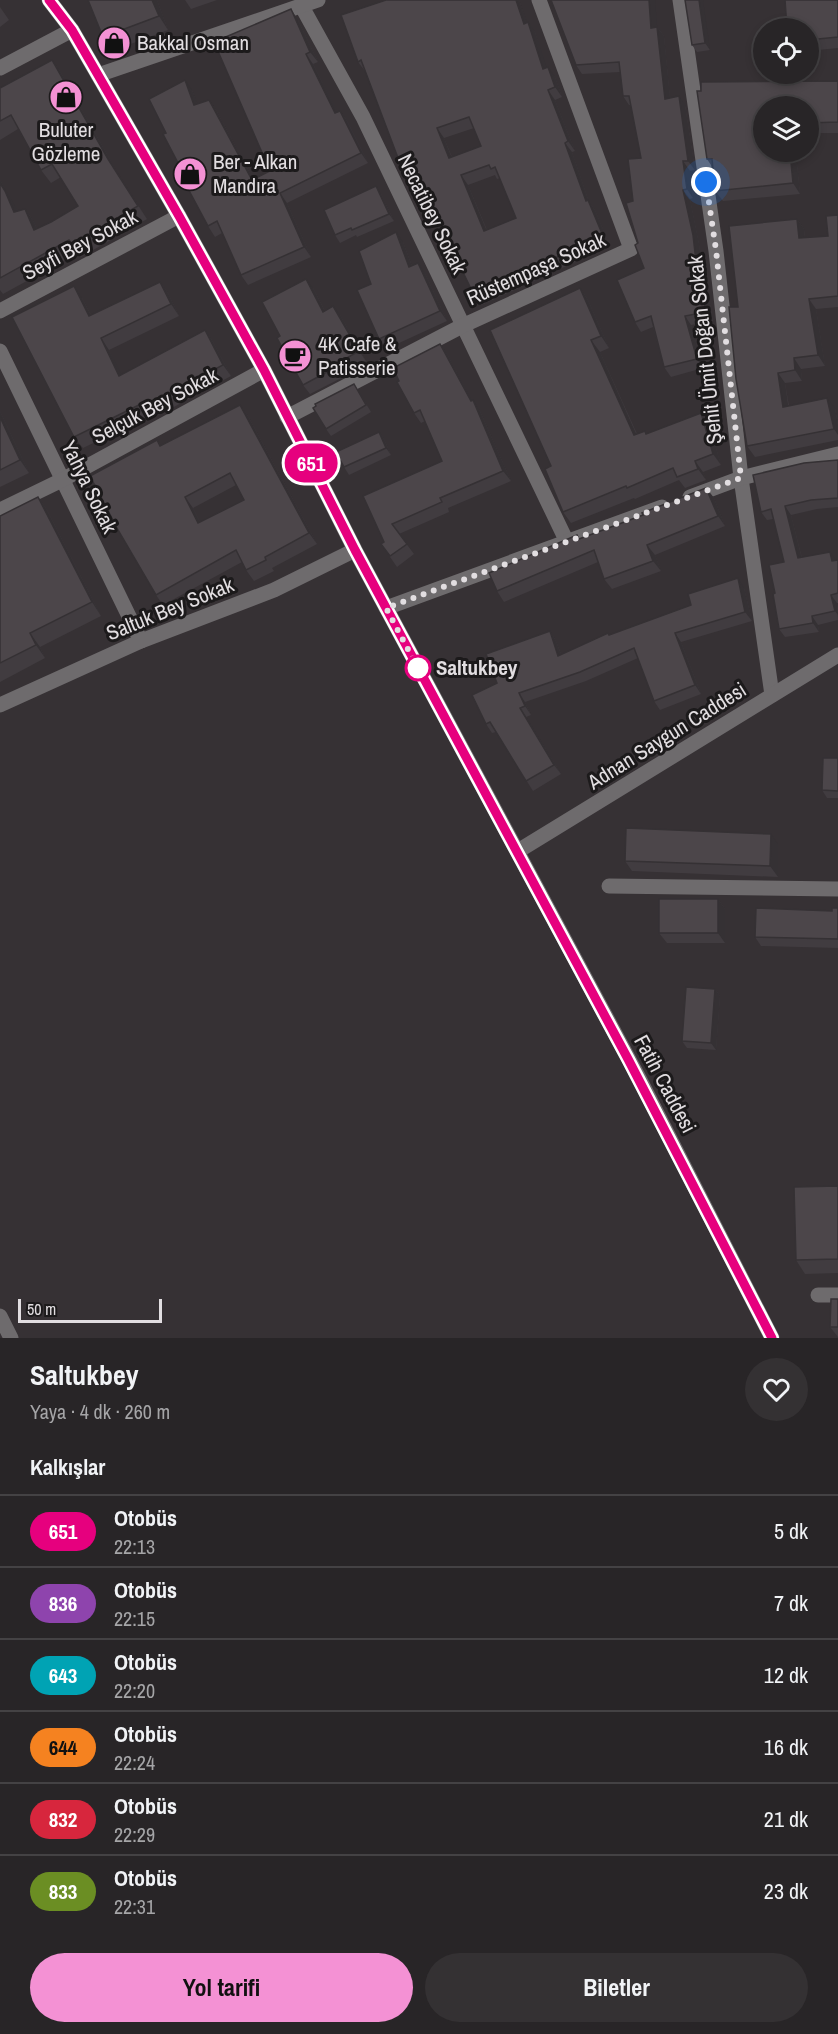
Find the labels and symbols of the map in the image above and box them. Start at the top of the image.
shop icon: Bakkal Osman [96,25,132,61]
place label: Bakkal Osman [137,28,249,57]
shop icon: Buluter Gözleme [48,79,84,115]
place label: Buluter Gözleme [32,115,100,168]
place label: Ber - Alkan Mandıra [213,147,297,200]
street label: Necatibey Sokak [391,149,474,279]
shop icon: Ber - Alkan Mandıra [172,156,208,192]
your location [691,167,721,197]
street label: Seyfi Bey Sokak [17,202,143,287]
street label: Rüstempaşa Sokak [462,225,610,312]
street label: Şehit Ümit Doğan Sokak [680,254,729,446]
place label: 4K Cafe & Patisserie [318,329,397,382]
cafe icon: 4K Cafe & Patisserie [277,338,313,374]
street label: Selçuk Bey Sokak [87,360,223,451]
street label: Yahya Sokak [54,435,125,539]
line badge: 651 [276,444,346,482]
street label: Saltuk Bey Sokak [102,570,238,647]
place label: Saltukbey [436,653,518,682]
marker: Saltukbey [405,655,431,681]
street label: Adnan Saygun Caddesi [581,675,752,797]
street label: Fatih Caddesi [627,1030,703,1138]
scale bar [18,1296,162,1324]

